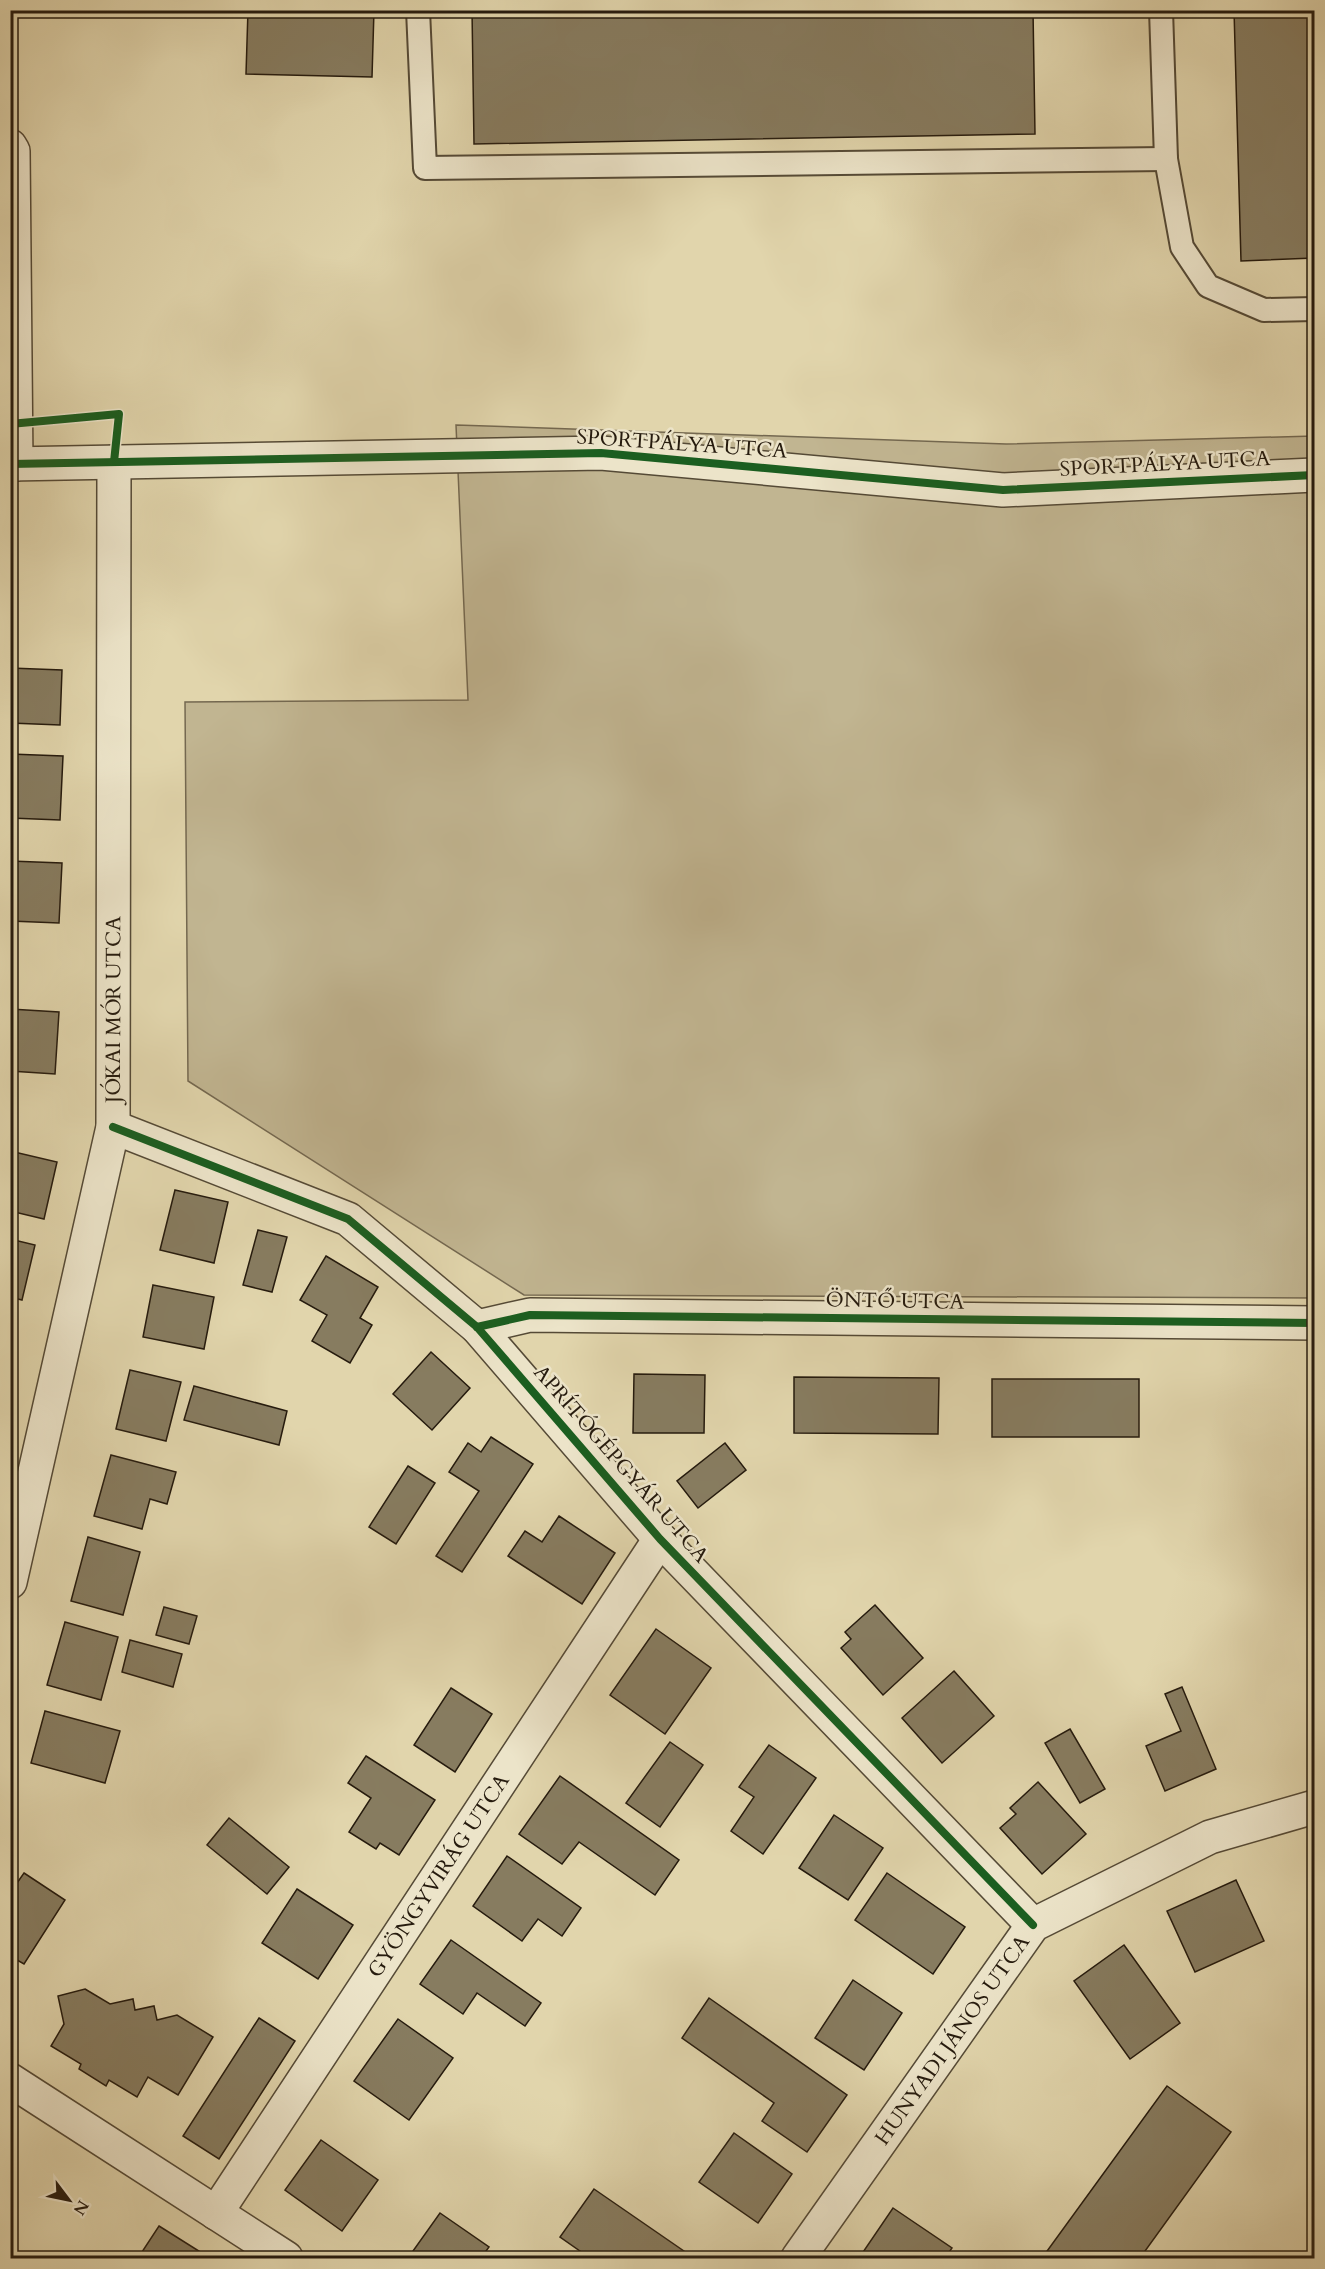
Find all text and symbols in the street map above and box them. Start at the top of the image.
street label: SPORTPÁLYA UTCA [576,422,788,466]
street label: SPORTPÁLYA UTCA [1059,444,1271,484]
street label: JÓKAI MÓR UTCA [98,916,128,1106]
street label: ÖNTŐ UTCA [825,1284,965,1317]
street label: APRÍTÓGÉPGYÁR UTCA [527,1358,716,1569]
street label: GYÖNGYVIRÁG UTCA [360,1768,516,1983]
street label: HUNYADI JÁNOS UTCA [868,1929,1036,2151]
north arrow [39,2170,99,2230]
text: N [68,2196,94,2219]

